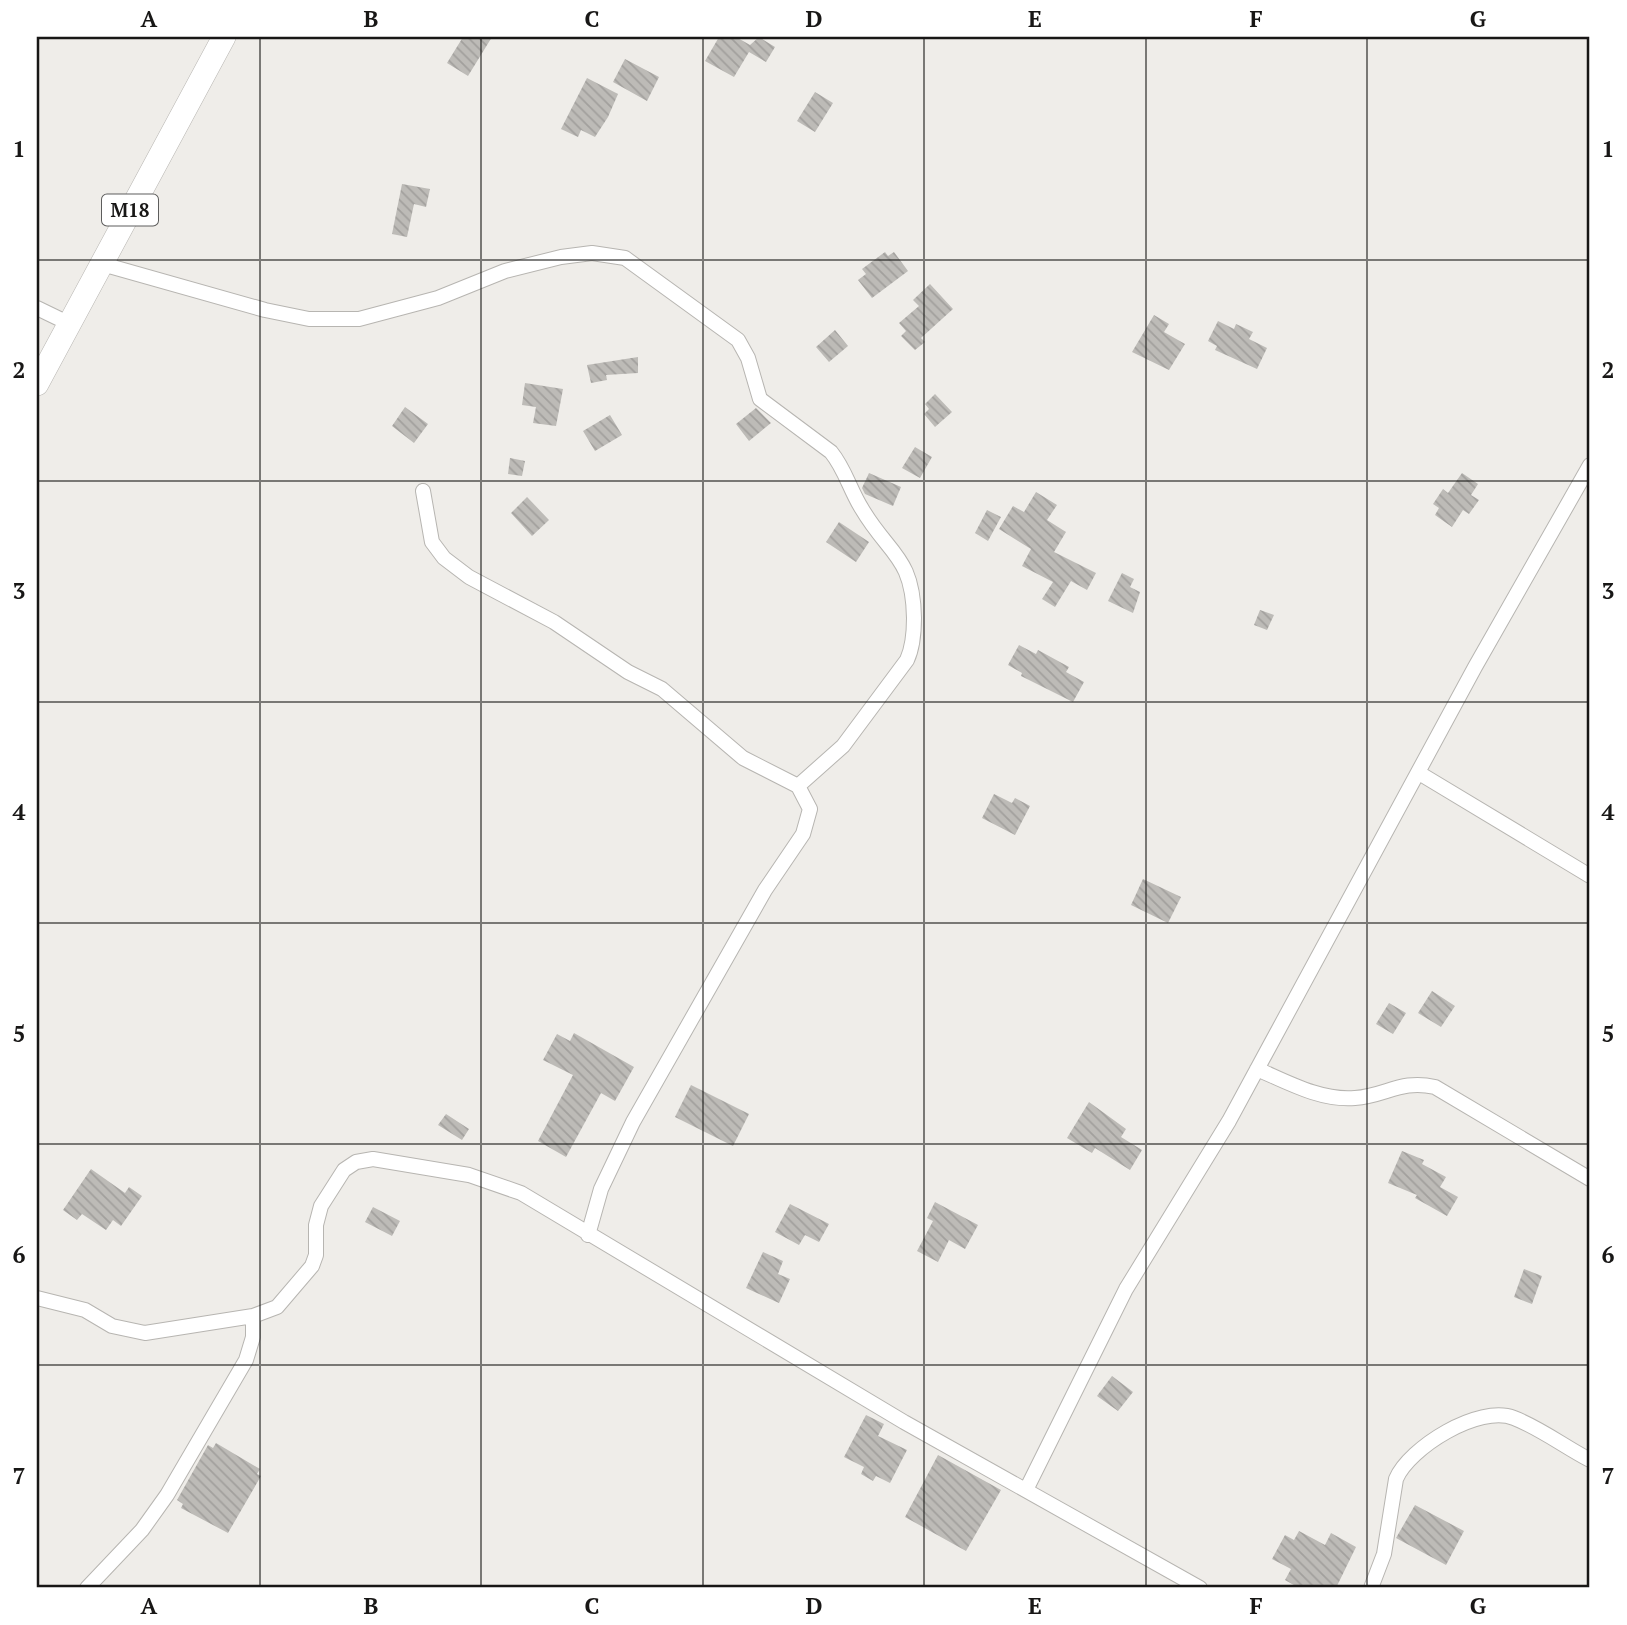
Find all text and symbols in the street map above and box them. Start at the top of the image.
text: A [141,3,158,34]
text: B [364,3,379,34]
text: C [585,3,600,34]
text: D [806,3,823,34]
text: E [1028,3,1042,34]
text: F [1249,3,1263,34]
text: G [1470,3,1487,34]
text: 1 [13,133,26,164]
text: 1 [1602,133,1615,164]
road number: M18 [102,194,158,226]
text: 2 [13,354,26,385]
text: 2 [1602,354,1615,385]
text: 3 [13,575,26,606]
text: 3 [1602,575,1615,606]
text: 4 [13,796,26,827]
text: 4 [1602,796,1615,827]
text: 5 [13,1018,26,1049]
text: 5 [1602,1018,1615,1049]
text: 6 [13,1239,26,1270]
text: 6 [1602,1239,1615,1270]
text: 7 [13,1460,26,1491]
text: 7 [1602,1460,1615,1491]
text: A [141,1590,158,1621]
text: B [364,1590,379,1621]
text: C [585,1590,600,1621]
text: D [806,1590,823,1621]
text: E [1028,1590,1042,1621]
text: F [1249,1590,1263,1621]
text: G [1470,1590,1487,1621]

